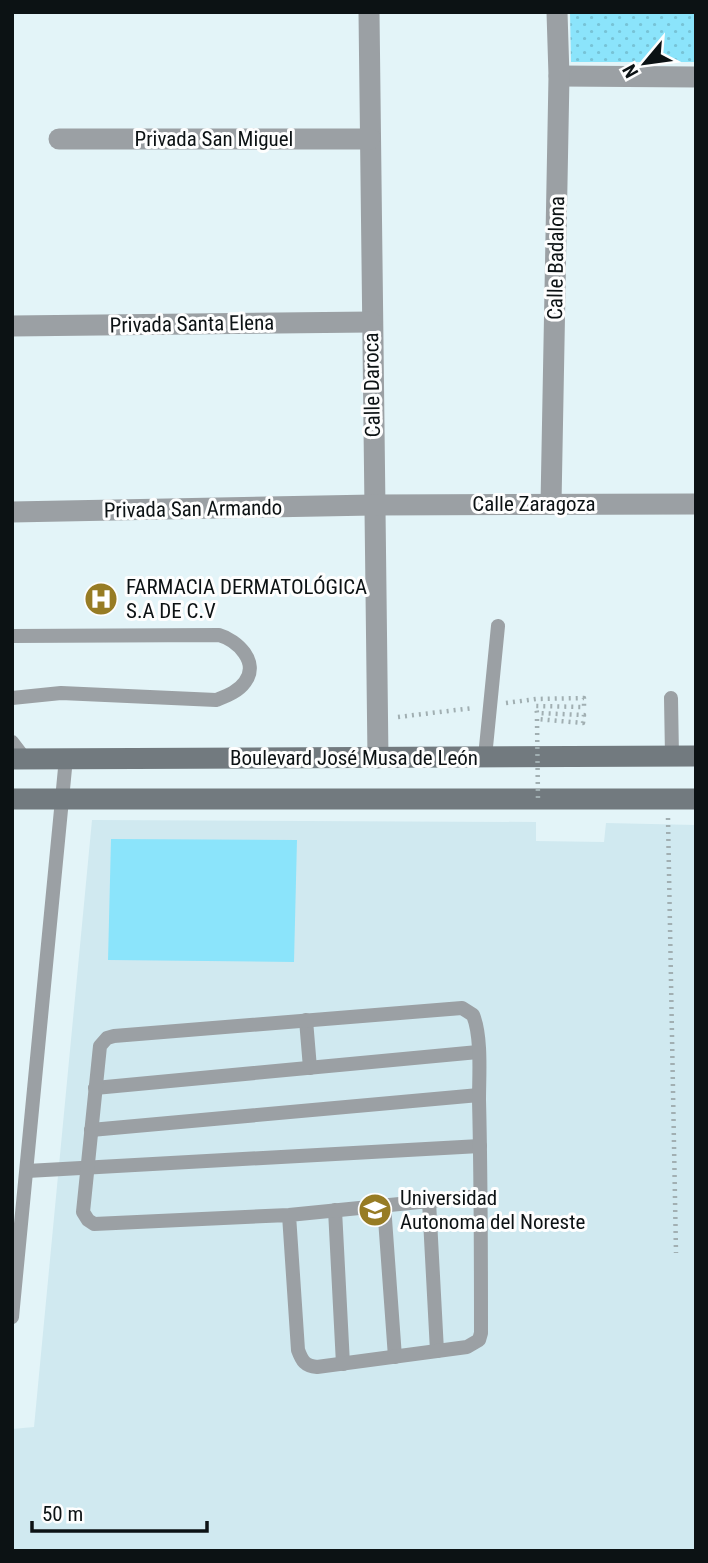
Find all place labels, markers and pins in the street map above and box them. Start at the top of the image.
place label: FARMACIA DERMATOLÓGICA S.A DE C.V [126,575,367,623]
hospital icon: FARMACIA DERMATOLÓGICA S.A DE C.V [82,580,120,618]
place label: Universidad Autonoma del Noreste [400,1186,585,1234]
school or university icon: Universidad Autonoma del Noreste [356,1191,394,1229]

